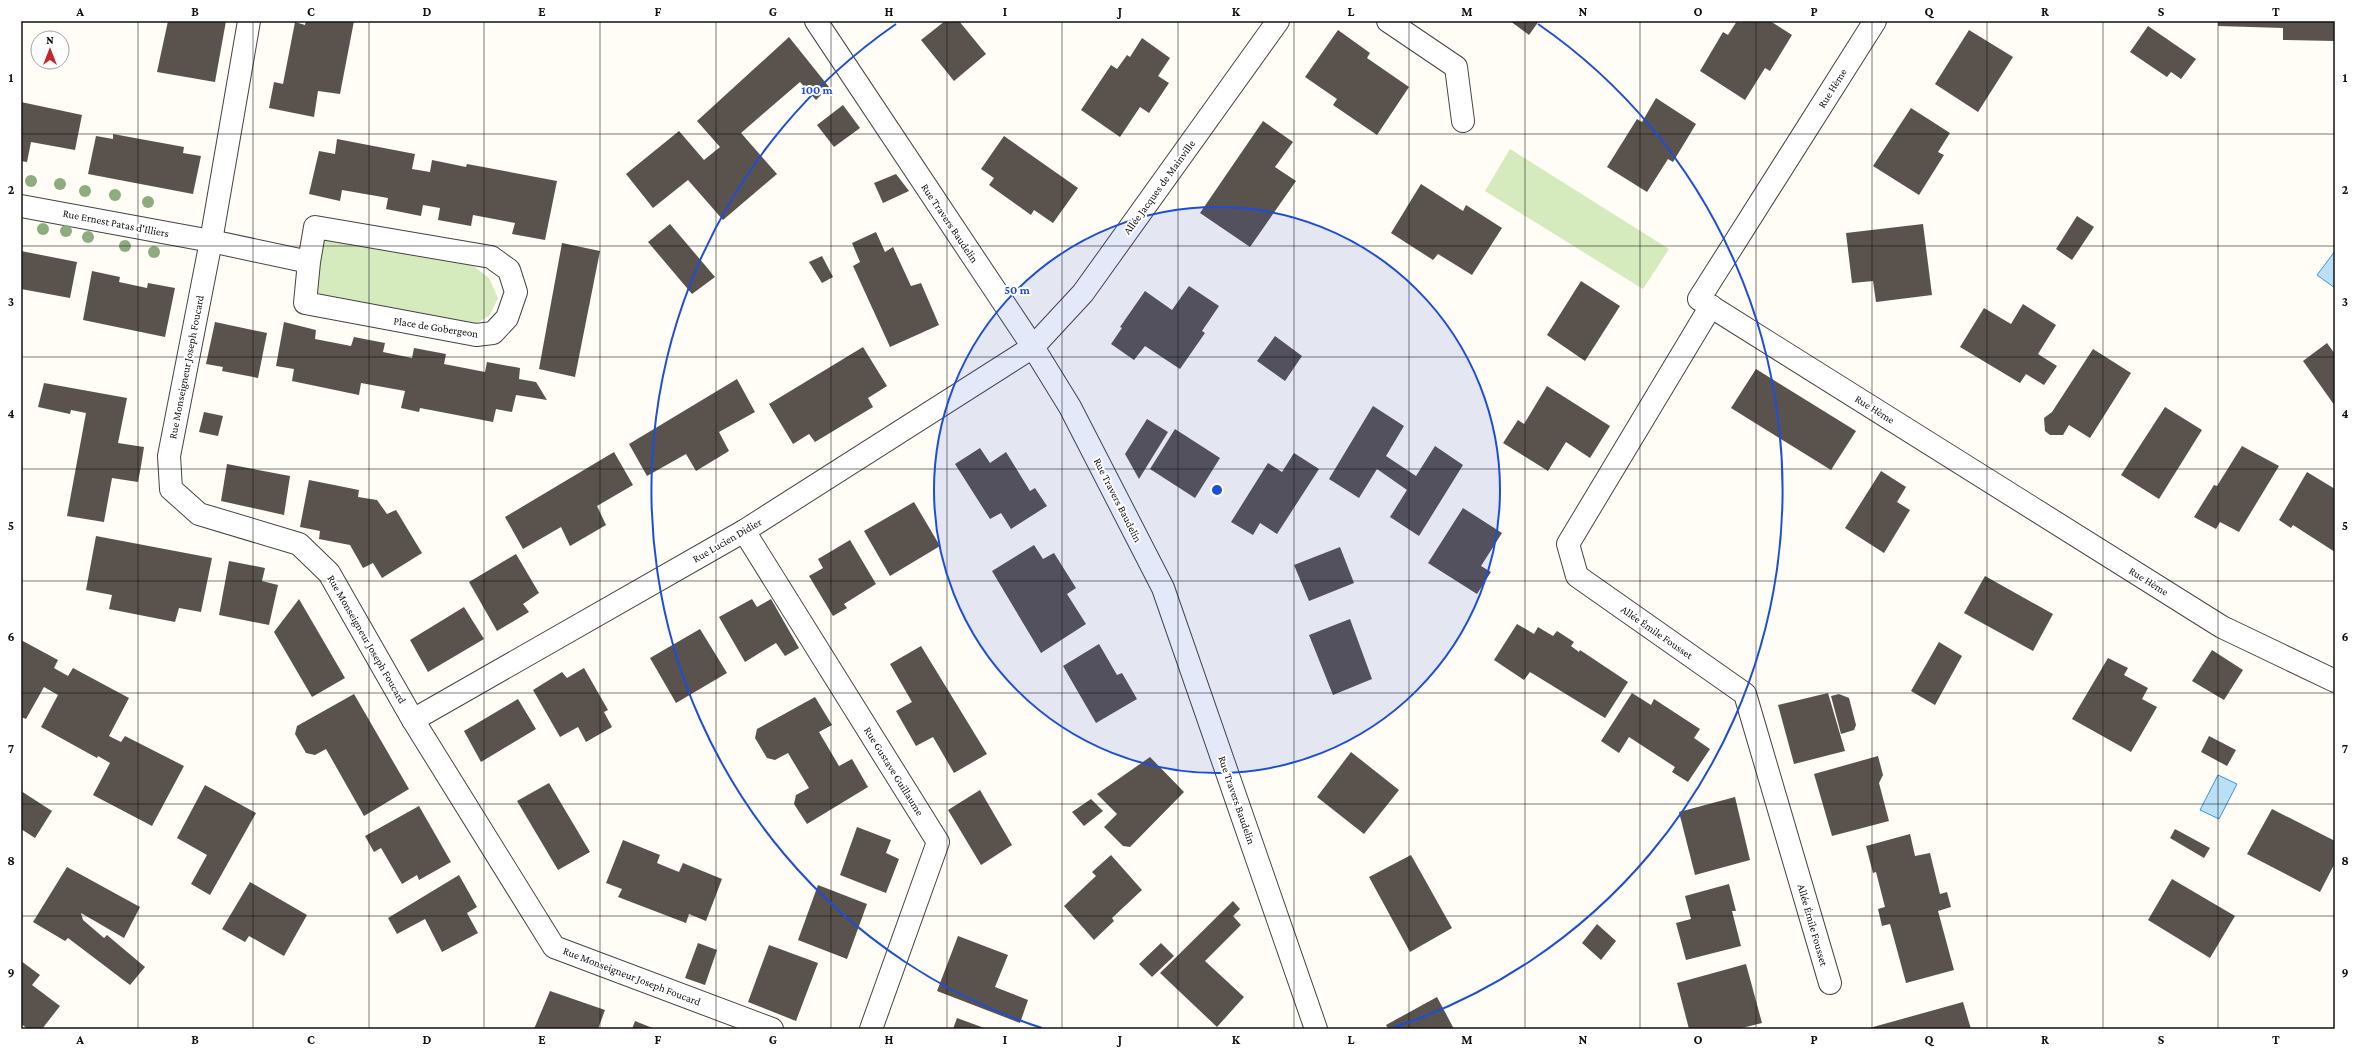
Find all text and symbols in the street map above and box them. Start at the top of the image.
text: A [75,4,84,19]
text: B [191,4,199,19]
text: C [307,4,315,19]
text: D [423,4,432,19]
text: E [538,4,546,19]
text: F [655,4,662,19]
text: G [769,4,777,19]
text: H [885,4,894,19]
text: I [1003,4,1007,19]
text: J [1116,4,1122,19]
text: K [1232,4,1241,19]
text: L [1348,4,1355,19]
text: M [1461,4,1473,19]
text: N [1579,4,1588,19]
text: O [1694,4,1703,19]
text: P [1810,4,1818,19]
text: Q [1925,4,1935,19]
text: R [2041,4,2049,19]
text: S [2158,4,2165,19]
text: T [2272,4,2280,19]
north arrow [30,30,70,70]
text: N [46,34,54,46]
street label: Rue Hème [1815,66,1849,110]
text: 1 [9,70,14,85]
text: 1 [2343,70,2348,85]
text: 100 m [801,83,834,97]
street label: Allée Jacques de Mainville [1121,137,1198,237]
street label: Rue Travers Baudelin [919,181,981,265]
text: 2 [8,182,15,197]
text: 2 [2342,182,2349,197]
street label: Rue Ernest Patas d'Illiers [62,207,170,239]
text: 50 m [1004,283,1031,297]
text: 3 [8,294,14,309]
street label: Rue Monseigneur Joseph Foucard [166,294,207,440]
text: 3 [2342,294,2348,309]
street label: Place de Gobergeon [393,314,479,341]
street label: Rue Hème [1853,392,1897,426]
text: 4 [7,406,15,421]
text: 4 [2341,406,2349,421]
street label: Rue Travers Baudelin [1092,456,1144,544]
centre of rings [1210,483,1224,497]
street label: Rue Lucien Didier [690,515,764,565]
text: 5 [8,518,14,533]
text: 5 [2342,518,2348,533]
street label: Rue Hème [2127,564,2171,598]
street label: Rue Monseigneur Joseph Foucard [324,573,409,706]
street label: Allée Émile Fousset [1619,603,1695,661]
text: 6 [7,629,15,644]
text: 6 [2341,629,2349,644]
street label: Rue Gustave Guillaume [862,724,926,818]
text: 7 [8,741,14,756]
text: 7 [2342,741,2348,756]
street label: Rue Travers Baudelin [1216,754,1258,846]
text: 8 [7,853,15,868]
text: 8 [2341,853,2349,868]
street label: Allée Émile Fousset [1796,883,1831,968]
street label: Rue Monseigneur Joseph Foucard [561,944,703,1009]
text: 9 [7,965,15,980]
text: 9 [2341,965,2349,980]
text: A [75,1032,84,1047]
text: B [191,1032,199,1047]
text: C [307,1032,315,1047]
text: D [423,1032,432,1047]
text: E [538,1032,546,1047]
text: F [655,1032,662,1047]
text: G [769,1032,777,1047]
text: H [885,1032,894,1047]
text: I [1003,1032,1007,1047]
text: J [1116,1032,1122,1047]
text: K [1232,1032,1241,1047]
text: L [1348,1032,1355,1047]
text: M [1461,1032,1473,1047]
text: N [1579,1032,1588,1047]
text: O [1694,1032,1703,1047]
text: P [1810,1032,1818,1047]
text: Q [1925,1032,1935,1047]
text: R [2041,1032,2049,1047]
text: S [2158,1032,2165,1047]
text: T [2272,1032,2280,1047]

